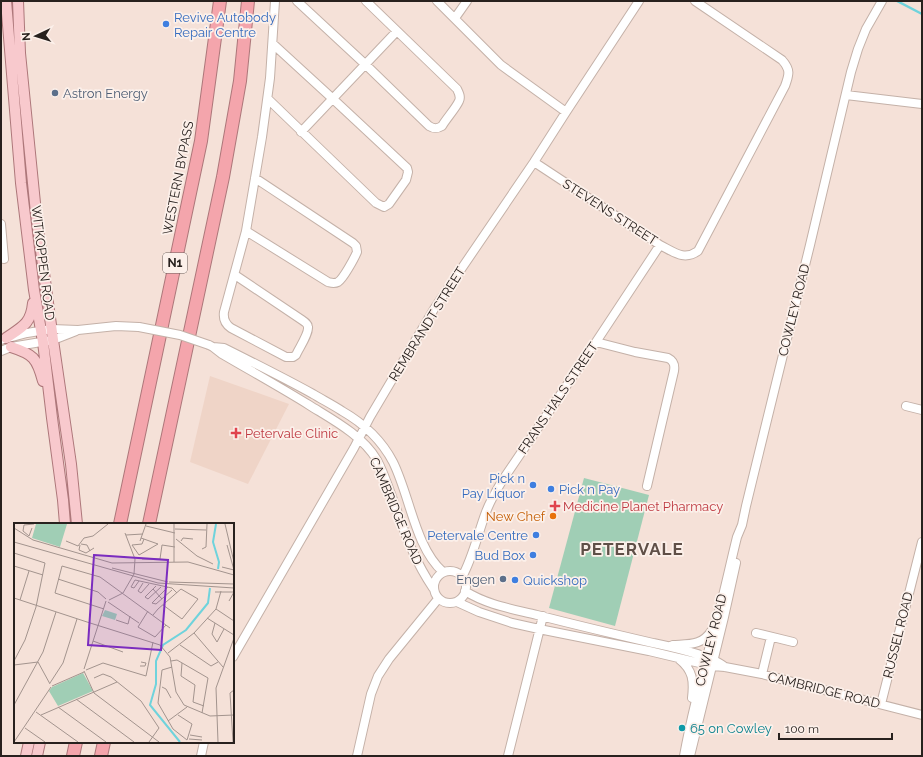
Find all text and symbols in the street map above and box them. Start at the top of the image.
place label: Revive Autobody Repair Centre [174,10,276,40]
north arrow [16,16,56,56]
marker: Revive Autobody Repair Centre [161,19,171,29]
text: N [20,32,33,41]
place label: Astron Energy [63,86,148,101]
marker: Astron Energy [50,88,60,98]
street label: WESTERN BYPASS [160,120,196,236]
street label: STEVENS STREET [560,176,660,248]
street label: WITKOPPEN ROAD [28,205,58,321]
road number: N1 [163,253,187,273]
street label: COWLEY ROAD [775,262,813,358]
street label: REMBRANDT STREET [386,264,468,384]
street label: FRANS HALS STREET [515,339,601,457]
place label: Petervale Clinic [245,426,338,441]
marker: Petervale Clinic [230,427,242,439]
street label: CAMBRIDGE ROAD [367,455,425,567]
place label: Pick n Pay Liquor [462,471,525,501]
marker: Pick n Pay Liquor [528,480,538,490]
place label: Pick n Pay [559,482,620,497]
marker: Pick n Pay [546,484,556,494]
place label: Medicine Planet Pharmacy [563,499,723,514]
marker: Medicine Planet Pharmacy [550,501,560,511]
place label: New Chef [486,509,546,524]
marker: New Chef [548,511,558,521]
inset map [14,523,234,743]
place label: Petervale Centre [427,528,528,543]
marker: Petervale Centre [531,530,541,540]
district label: PETERVALE [580,539,684,559]
place label: Bud Box [475,548,525,563]
marker: Bud Box [528,550,538,560]
place label: Engen [456,572,495,587]
place label: Quickshop [523,573,587,588]
marker: Engen [498,574,508,584]
marker: Quickshop [510,575,520,585]
street label: RUSSEL ROAD [880,590,916,680]
street label: COWLEY ROAD [692,592,730,688]
street label: CAMBRIDGE ROAD [766,669,882,711]
scale bar [779,715,892,741]
place label: 65 on Cowley [690,721,772,736]
text: 100 m [785,722,819,736]
marker: 65 on Cowley [677,723,687,733]

